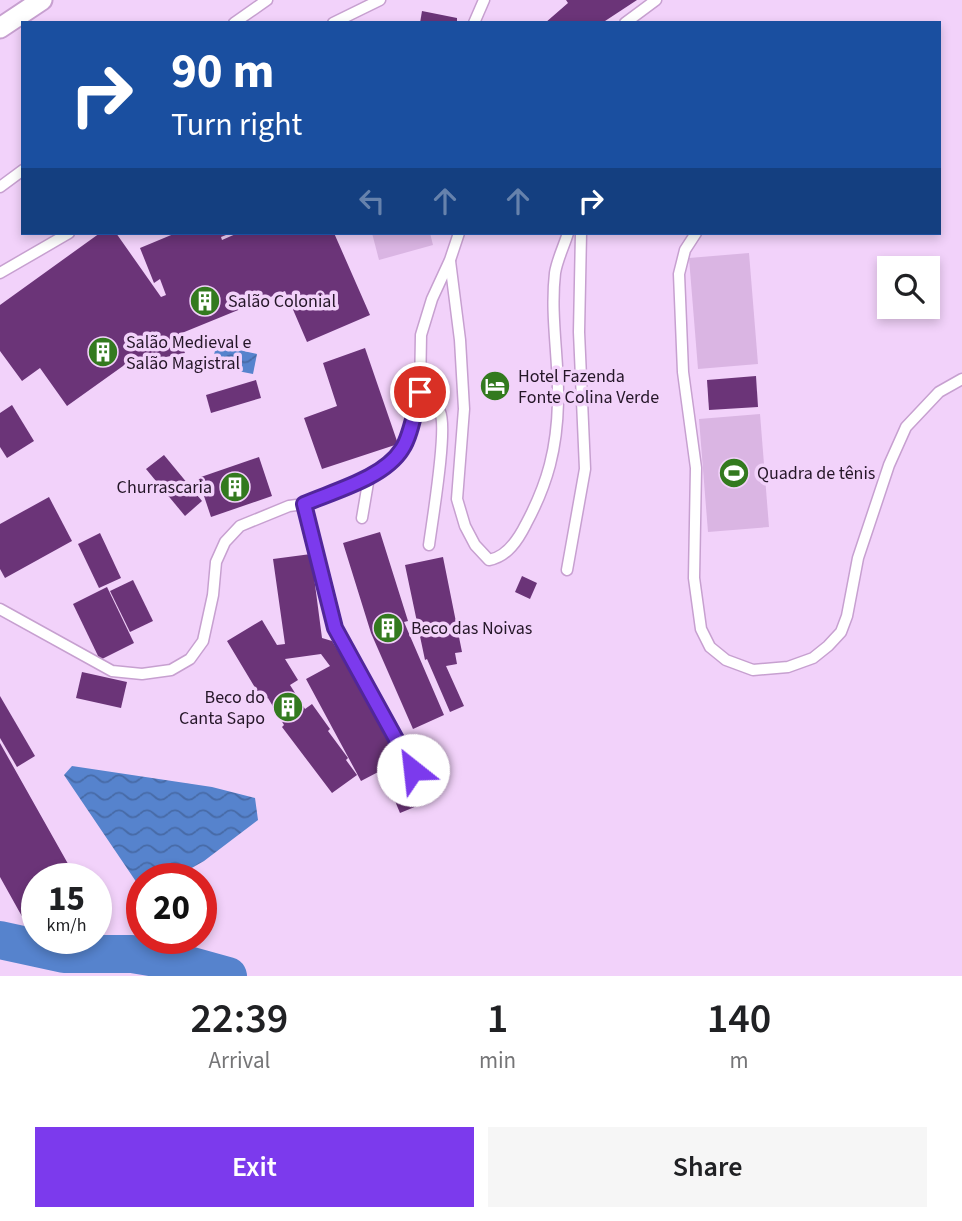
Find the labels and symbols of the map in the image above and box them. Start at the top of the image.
building icon: Salão Colonial [188,284,222,318]
place label: Salão Colonial [228,289,336,314]
place label: Salão Medieval e Salão Magistral [126,330,251,376]
building icon: Salão Medieval e Salão Magistral [86,335,120,369]
pin [390,362,450,422]
place label: Hotel Fazenda Fonte Colina Verde [518,364,659,410]
hotel icon: Hotel Fazenda Fonte Colina Verde [478,369,512,403]
sports icon: Quadra de tênis [717,456,751,490]
place label: Quadra de tênis [757,461,875,486]
building icon: Churrascaria [218,470,252,504]
place label: Churrascaria [117,475,212,500]
building icon: Beco das Noivas [371,611,405,645]
place label: Beco das Noivas [411,616,532,641]
place label: Beco do Canta Sapo [179,685,265,731]
building icon: Beco do Canta Sapo [271,690,305,724]
position arrow [376,733,450,807]
speed limit sign: 20 [126,863,217,954]

